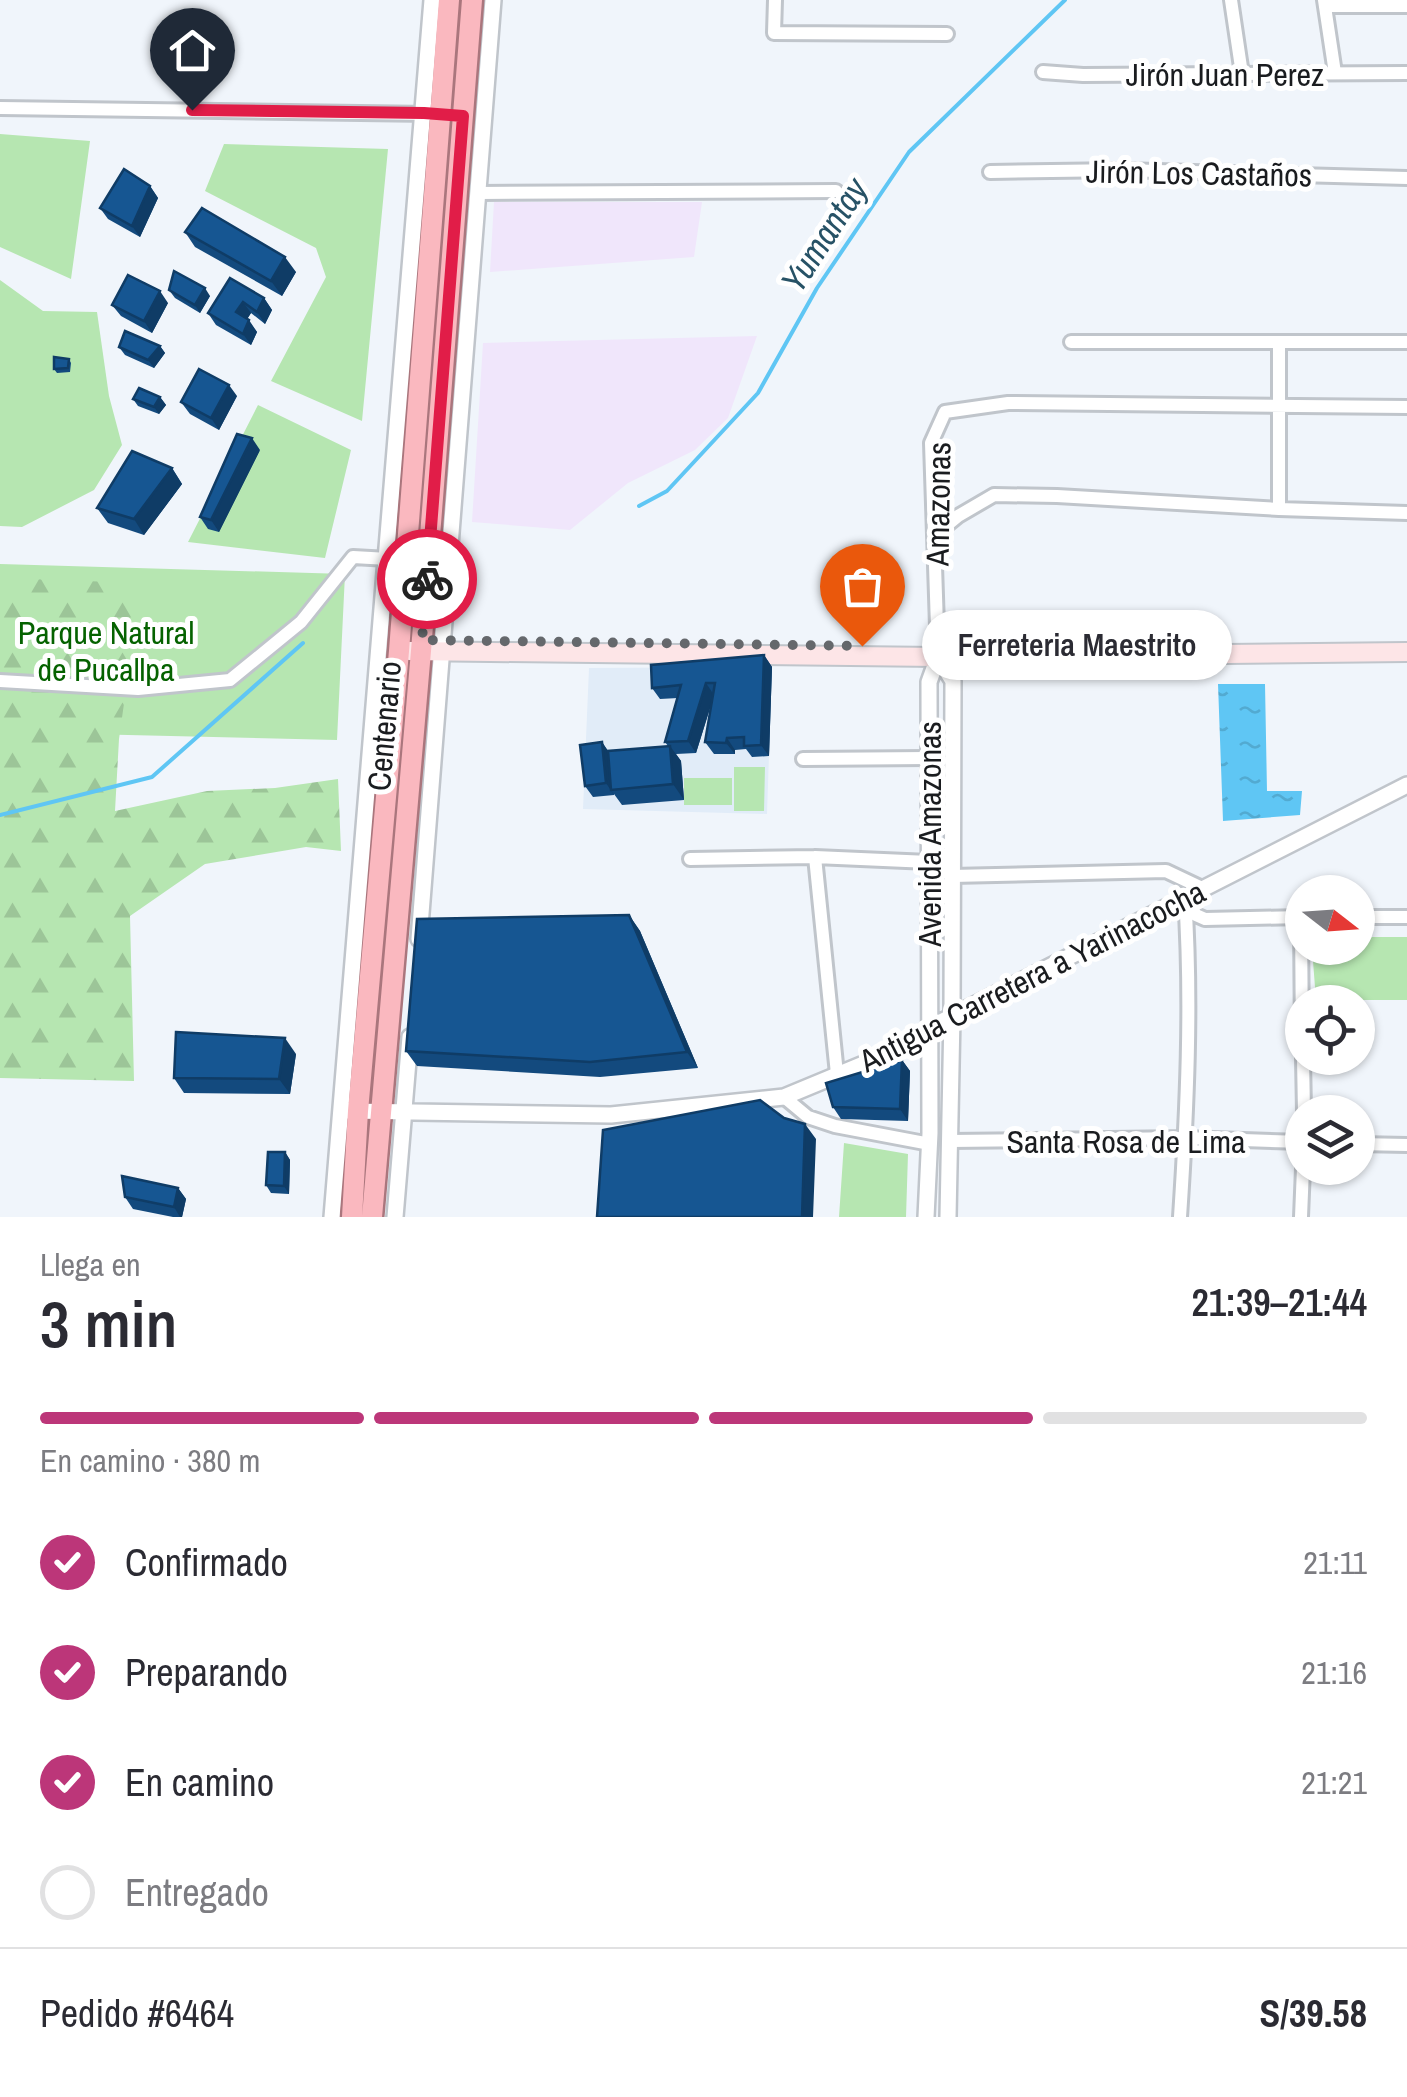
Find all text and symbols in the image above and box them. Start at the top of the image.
pin [150,8,235,111]
icon: home [165,23,220,78]
street label: Jirón Juan Perez [1126,53,1324,96]
street label: Jirón Los Castaños [1086,150,1312,196]
water label: Yumantay [770,167,879,301]
street label: Amazonas [915,442,961,567]
courier [377,529,477,629]
pin [820,544,905,647]
icon: bike [400,552,455,607]
icon: bag [835,559,890,614]
park label: Parque Natural de Pucallpa [18,611,194,691]
callout: Ferreteria Maestrito [922,611,1232,681]
text: Ferreteria Maestrito [957,623,1197,666]
street label: Centenario [357,659,411,793]
street label: Avenida Amazonas [908,721,951,948]
street label: Antigua Carretera a Yarinacocha [851,870,1213,1082]
north arrow [1285,875,1375,965]
map controls [1285,875,1375,1185]
button: locate [1285,985,1375,1075]
button: layers [1285,1095,1375,1185]
street label: Santa Rosa de Lima [1006,1120,1246,1163]
text: Llega en [40,1243,141,1286]
text: 21:39–21:44 [1191,1277,1367,1328]
text: 3 min [40,1280,177,1367]
text: En camino · 380 m [40,1439,260,1482]
icon: check [40,1535,95,1590]
text: Confirmado [125,1537,288,1588]
text: 21:11 [1303,1541,1367,1584]
icon: check [40,1645,95,1700]
text: Preparando [125,1647,288,1698]
text: 21:16 [1301,1651,1367,1694]
icon: check [40,1755,95,1810]
text: En camino [125,1757,274,1808]
text: 21:21 [1301,1761,1367,1804]
text: Entregado [125,1867,269,1918]
text: Pedido #6464 [40,1988,234,2039]
text: S/39.58 [1260,1988,1367,2039]

